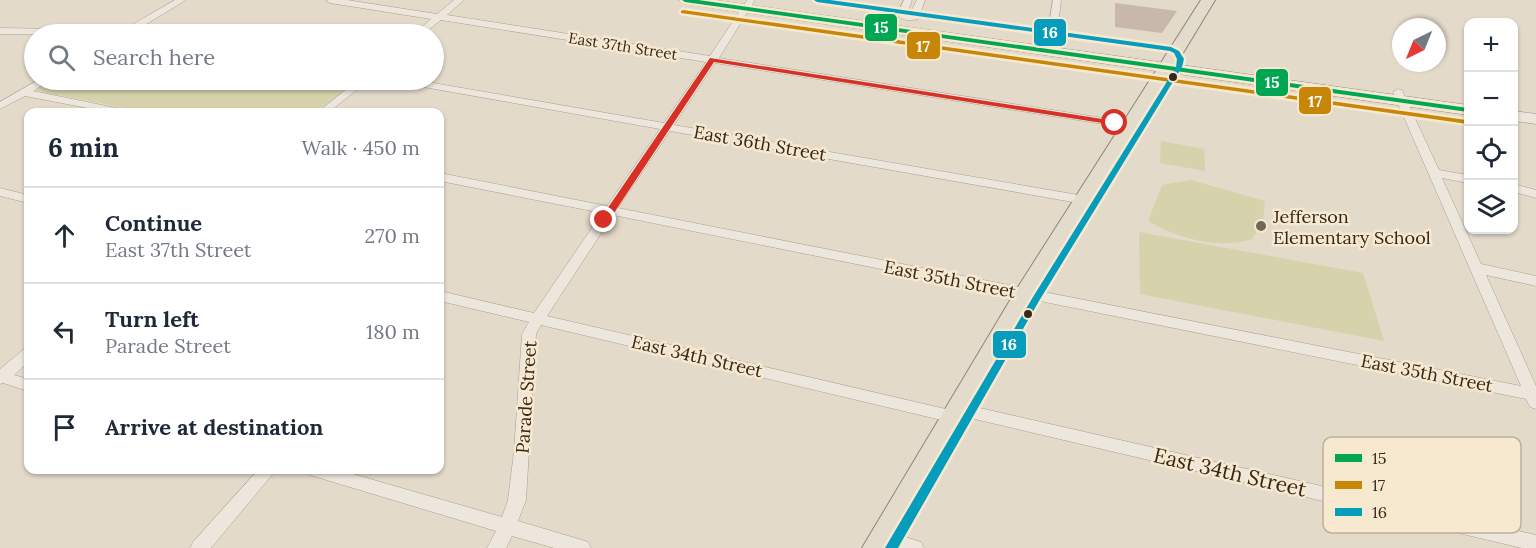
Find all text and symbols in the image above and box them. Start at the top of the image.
line badge: 15 [864,13,898,42]
text: 15 [873,17,889,37]
line badge: 16 [1033,18,1067,47]
north arrow [1392,18,1446,72]
map controls [1464,18,1518,234]
button: + [1464,18,1518,72]
text: 16 [1042,22,1058,42]
search box [24,24,444,90]
street label: East 37th Street [567,28,679,64]
line badge: 17 [906,31,941,60]
text: 17 [916,36,930,56]
icon: search [45,41,78,74]
text: Search here [93,43,215,71]
line badge: 15 [1255,68,1289,97]
unlabelled marker [1167,71,1179,83]
text: 15 [1264,72,1280,92]
button: − [1464,72,1518,126]
line badge: 17 [1298,86,1332,115]
text: 17 [1308,91,1322,111]
route start [1101,109,1127,135]
street label: East 36th Street [692,120,828,166]
button: locate [1464,126,1518,180]
text: 6 min [48,131,119,164]
text: Walk · 450 m [302,135,420,160]
button: layers [1464,180,1518,234]
place label: Jefferson Elementary School [1272,205,1431,249]
route end [590,206,616,232]
text: Continue [105,209,202,237]
icon: ahead [48,219,81,252]
marker: Jefferson Elementary School [1254,219,1268,233]
text: 270 m [364,223,420,248]
text: East 37th Street [105,237,252,262]
street label: East 35th Street [882,255,1018,303]
text: Turn left [105,305,199,333]
unlabelled marker [1022,308,1034,320]
icon: left [48,315,81,348]
text: 180 m [366,319,420,344]
street label: East 34th Street [629,330,765,382]
line badge: 16 [992,330,1027,359]
text: Parade Street [105,333,231,358]
text: 16 [1001,334,1017,354]
street label: Parade Street [511,340,541,454]
street label: East 35th Street [1359,349,1495,397]
icon: arrive [48,411,81,444]
text: Arrive at destination [105,413,323,441]
legend [1323,437,1521,533]
street label: East 34th Street [1151,441,1310,503]
text: 15 [1372,448,1387,468]
text: 17 [1372,475,1386,495]
text: 16 [1372,502,1387,522]

